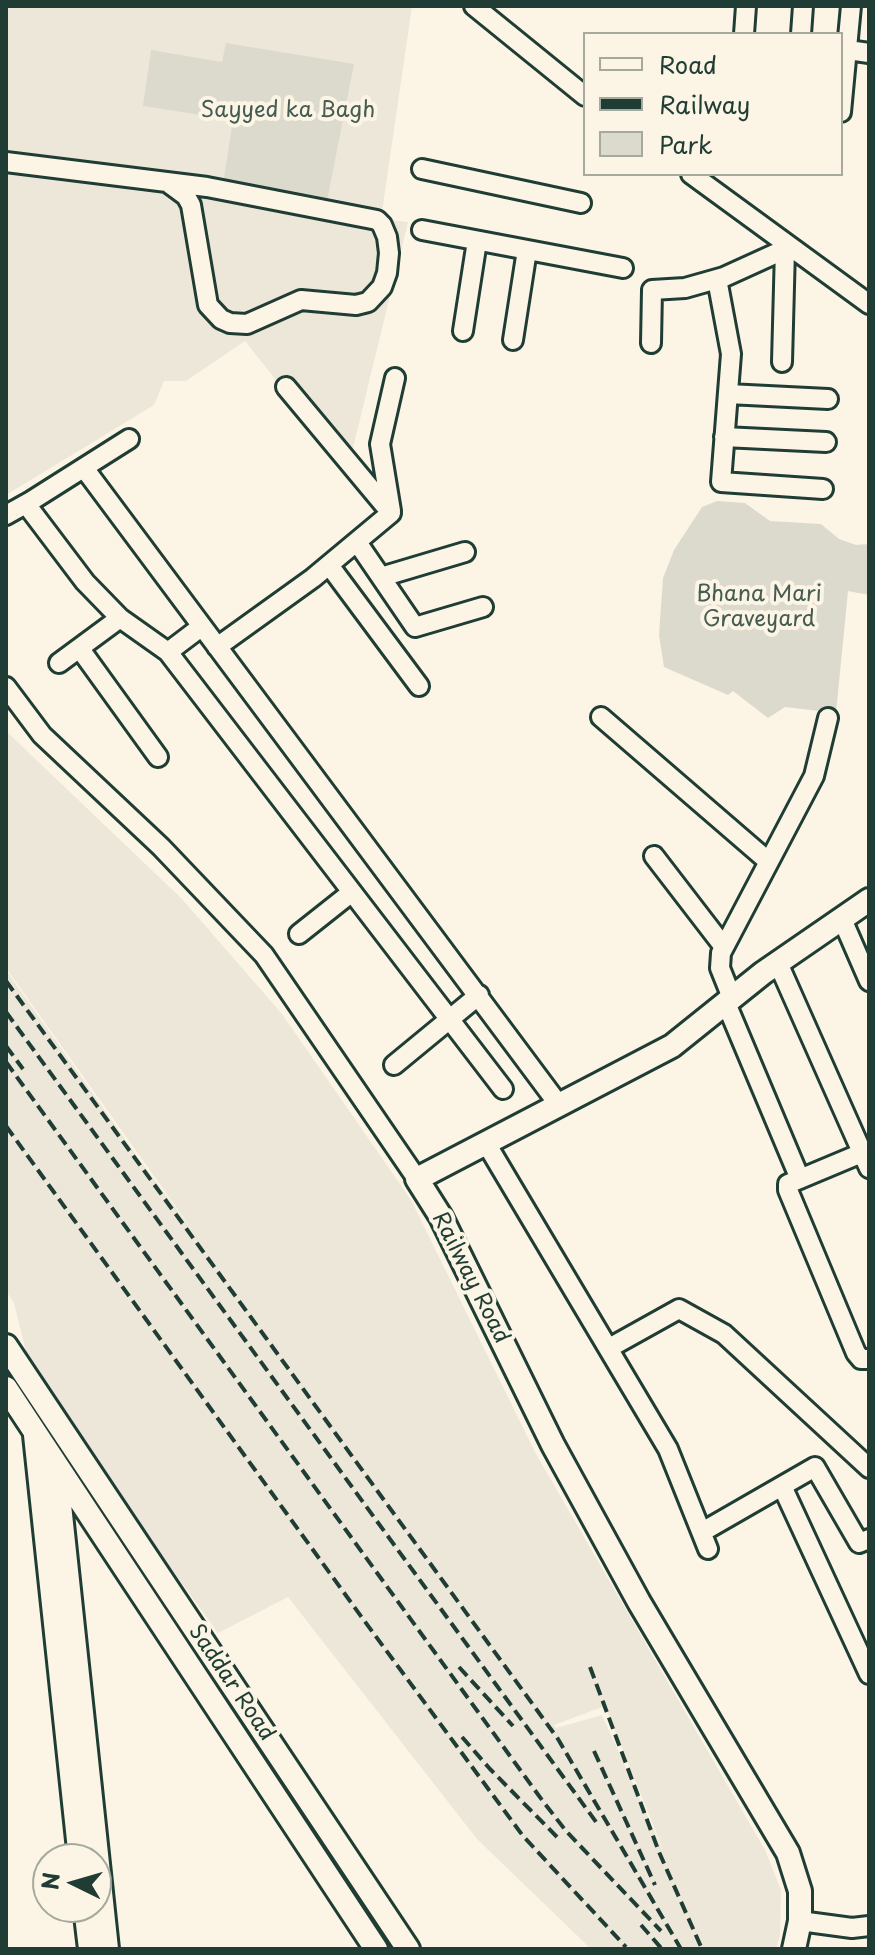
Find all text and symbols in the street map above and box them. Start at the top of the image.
legend [583,32,843,176]
text: Road [659,46,717,82]
text: Railway [659,86,750,122]
park label: Sayyed ka Bagh [201,98,375,124]
text: Park [659,126,713,162]
park label: Bhana Mari Graveyard [696,582,822,634]
street label: Railway Road [426,1208,514,1348]
street label: Saddar Road [182,1620,280,1746]
north arrow [32,1843,112,1923]
text: N [32,1871,67,1891]

